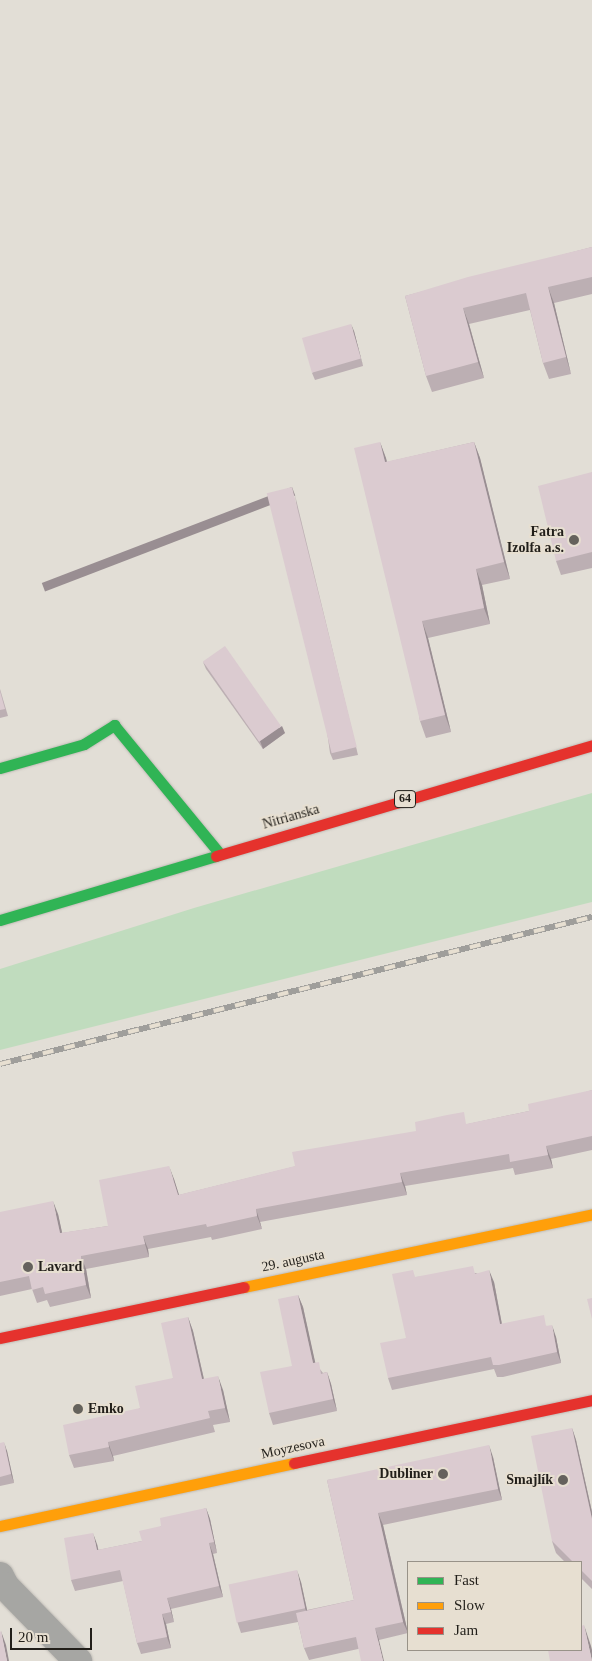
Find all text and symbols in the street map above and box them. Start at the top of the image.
place label: Fatra Izolfa a.s. [507,524,564,556]
marker: Fatra Izolfa a.s. [568,534,580,546]
road number: 64 [394,790,416,809]
street label: Nitrianska [261,801,321,833]
street label: 29. augusta [260,1246,326,1276]
place label: Lavard [38,1259,82,1275]
marker: Lavard [22,1261,34,1273]
place label: Emko [88,1401,124,1417]
marker: Emko [72,1403,84,1415]
street label: Moyzesova [260,1433,326,1463]
place label: Dubliner [379,1466,433,1482]
marker: Dubliner [437,1468,449,1480]
place label: Smajlík [506,1472,553,1488]
marker: Smajlík [557,1474,569,1486]
legend [407,1561,582,1651]
text: Fast [454,1572,479,1588]
text: Slow [454,1597,485,1613]
scale bar [12,1618,95,1650]
text: Jam [454,1622,478,1638]
text: 20 m [18,1629,48,1645]

